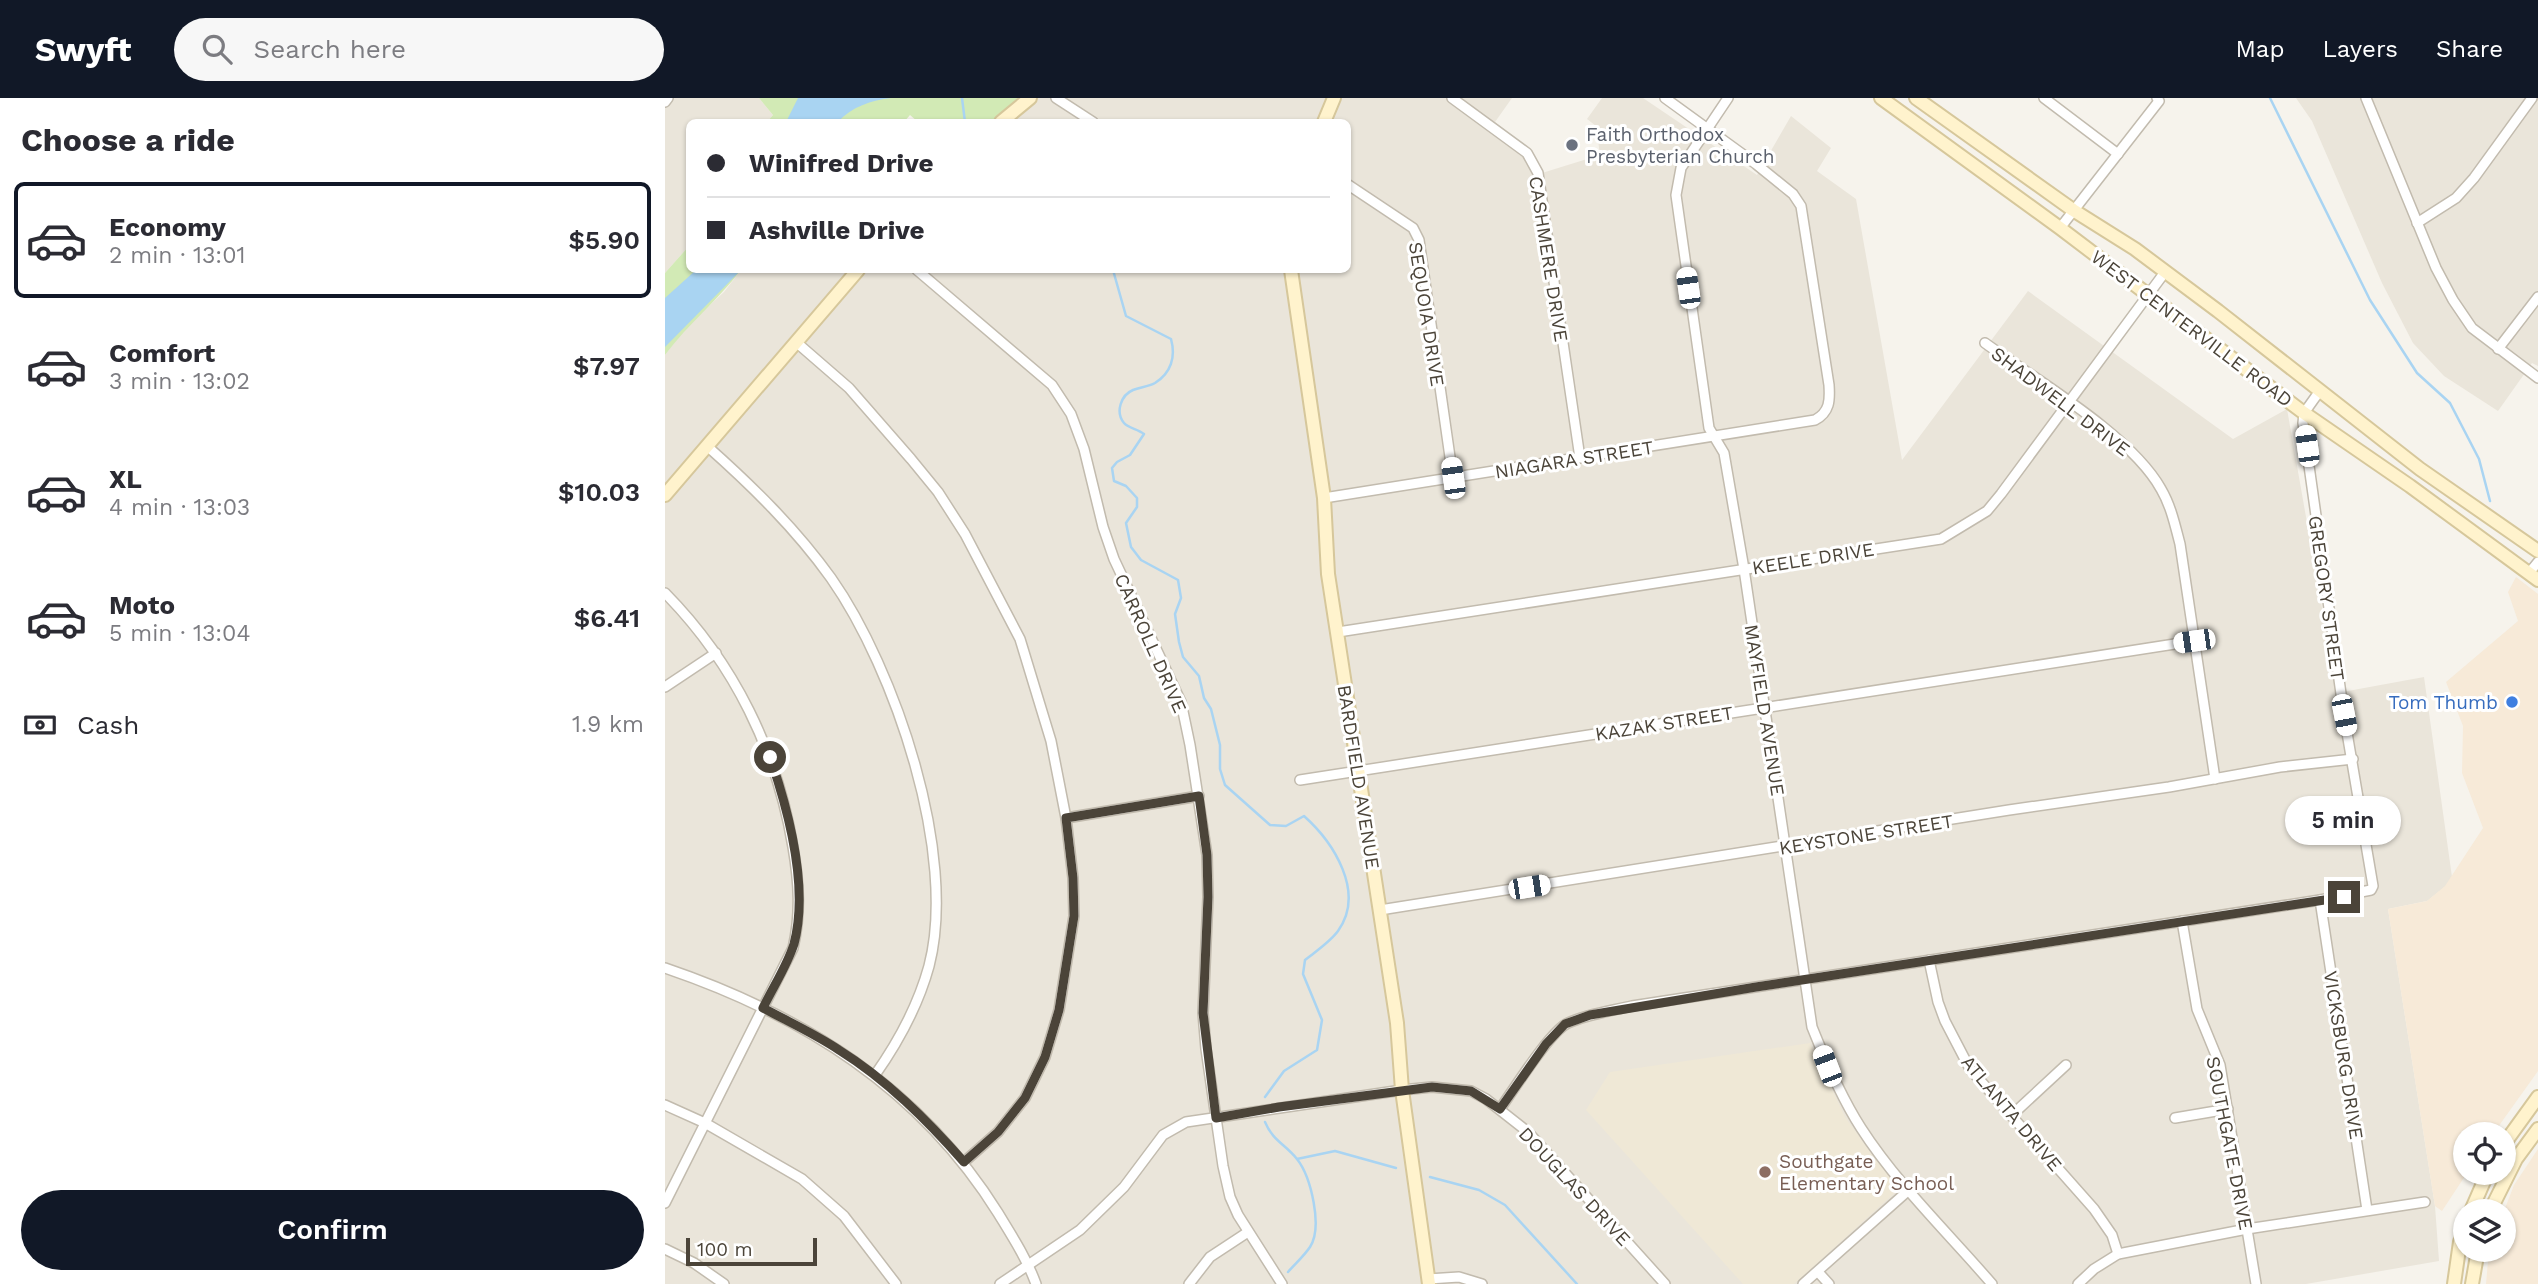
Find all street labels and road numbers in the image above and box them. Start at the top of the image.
street label: CASHMERE DRIVE [1524,175,1573,344]
street label: SEQUOIA DRIVE [1404,240,1449,388]
street label: WEST CENTERVILLE ROAD [2086,245,2297,412]
street label: SHADWELL DRIVE [1987,342,2135,461]
street label: NIAGARA STREET [1493,436,1655,483]
street label: GREGORY STREET [2304,514,2349,682]
street label: KEELE DRIVE [1750,538,1876,579]
street label: CARROLL DRIVE [1110,570,1192,716]
street label: MAYFIELD AVENUE [1740,623,1789,798]
street label: BARDFIELD AVENUE [1333,683,1384,871]
street label: KAZAK STREET [1593,701,1735,746]
street label: KEYSTONE STREET [1777,809,1955,860]
street label: VICKSBURG DRIVE [2319,969,2368,1141]
street label: ATLANTA DRIVE [1956,1051,2067,1176]
street label: SOUTHGATE DRIVE [2201,1054,2258,1232]
street label: DOUGLAS DRIVE [1514,1122,1636,1250]

